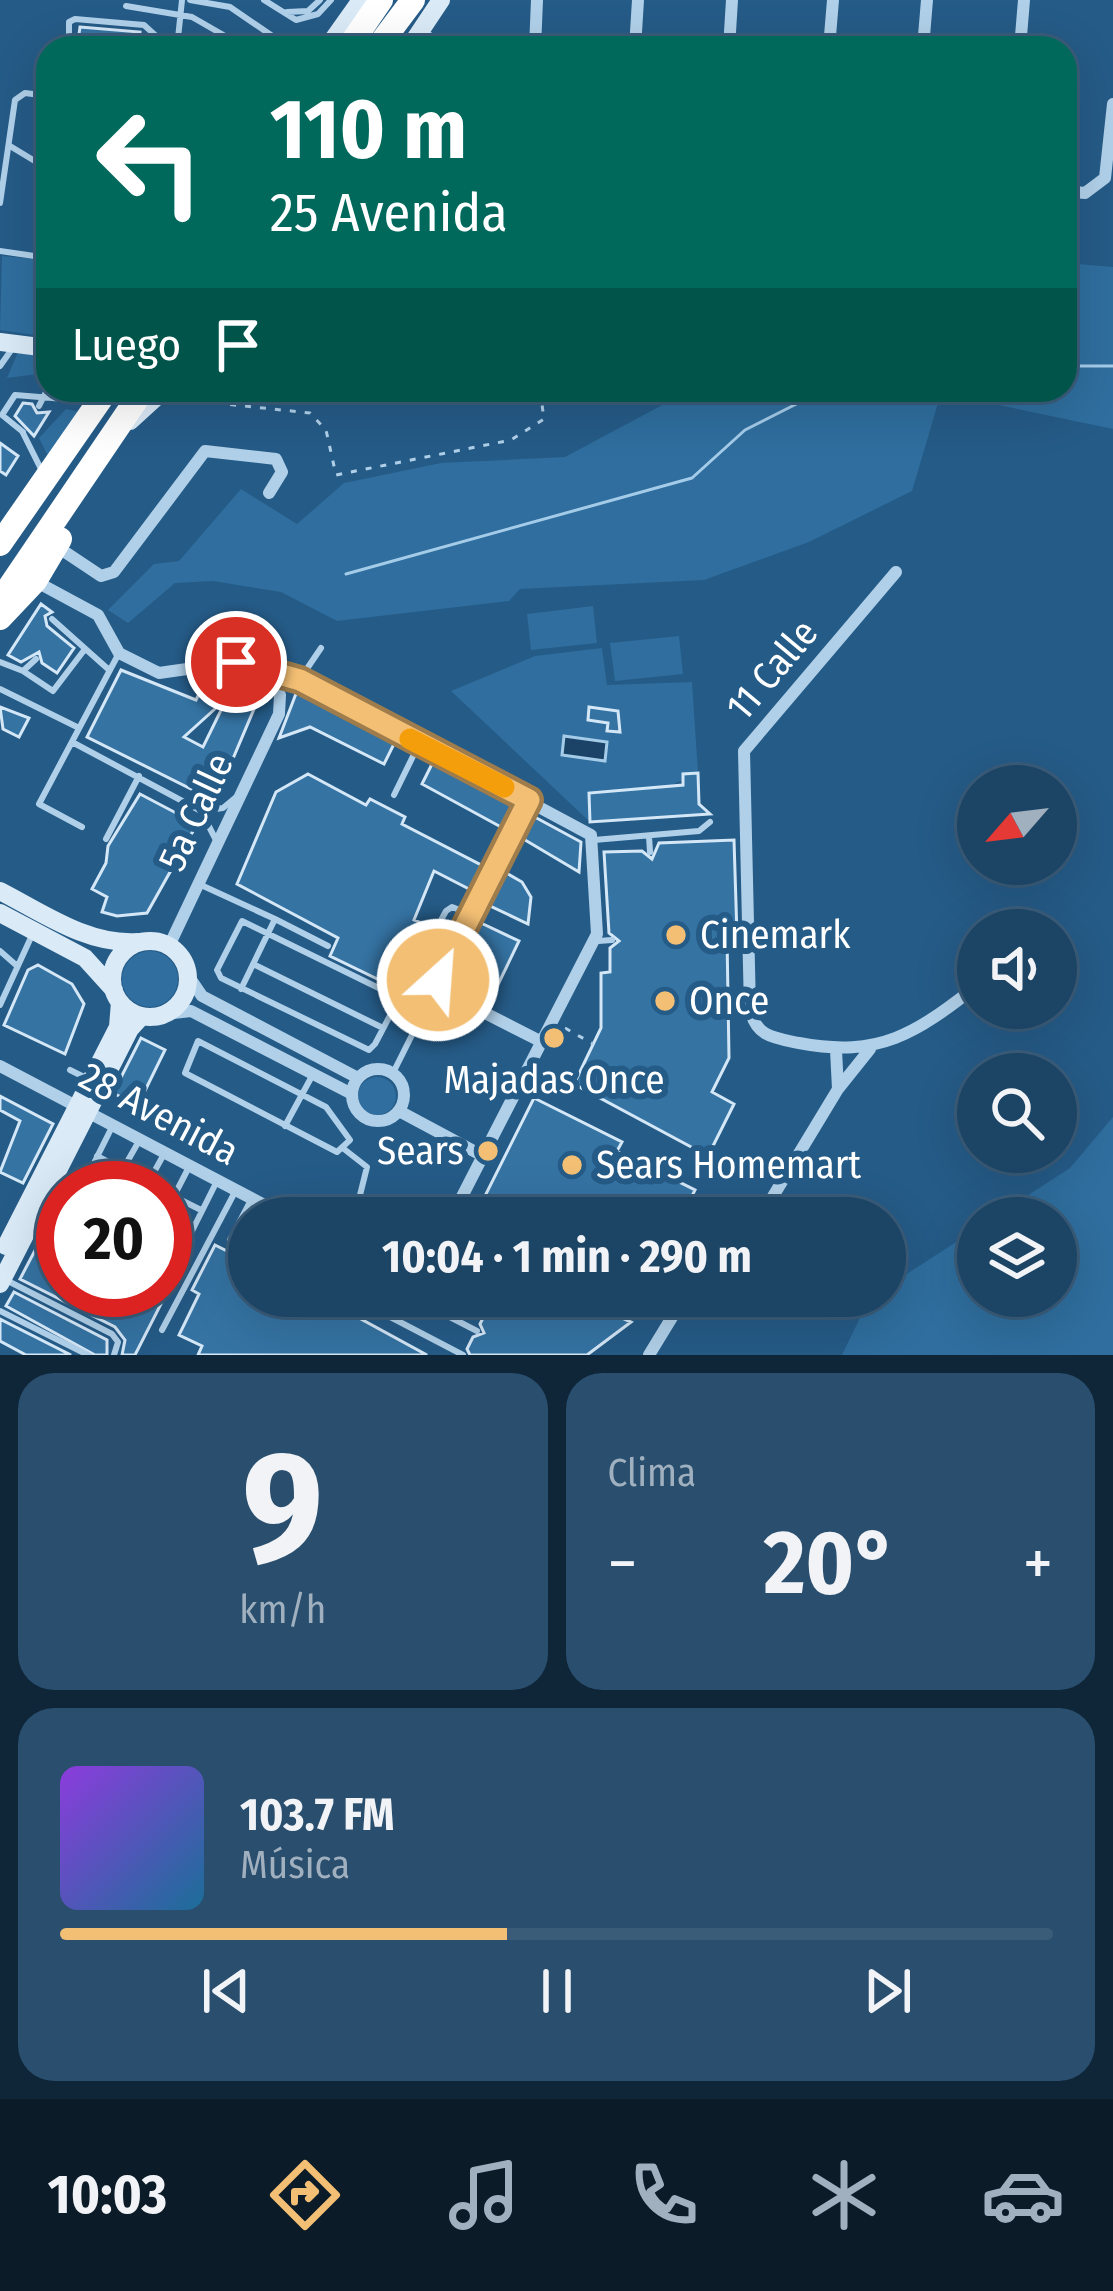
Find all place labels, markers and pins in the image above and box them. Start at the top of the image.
pin [185,611,287,713]
place label: Cinemark [700,912,851,958]
marker: Cinemark [663,922,689,948]
place label: Once [689,978,769,1024]
marker: Once [652,988,678,1014]
marker: Majadas Once [541,1025,567,1051]
place label: Majadas Once [443,1057,665,1103]
place label: Sears [377,1128,464,1174]
marker: Sears [475,1138,501,1164]
place label: Sears Homemart [596,1142,861,1188]
marker: Sears Homemart [559,1152,585,1178]

